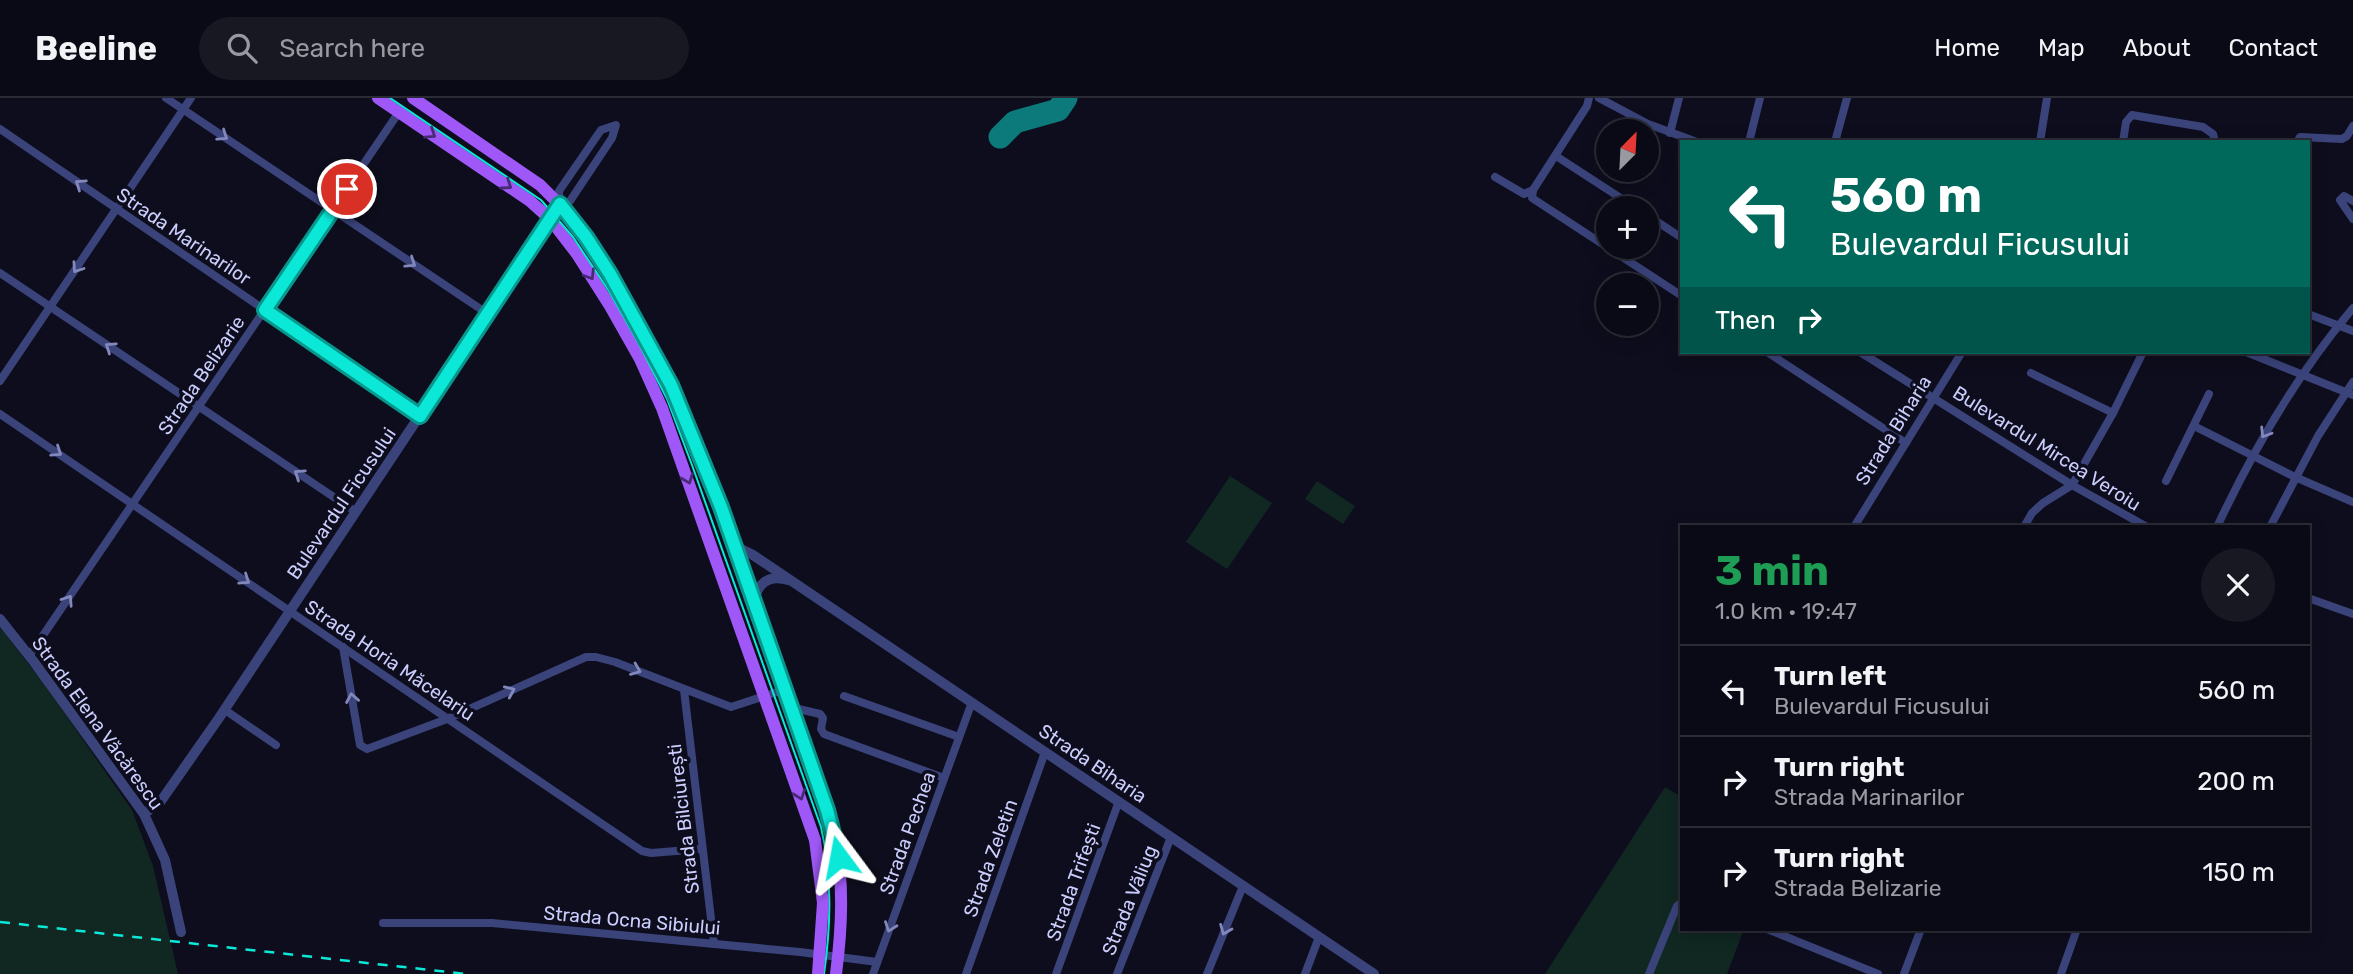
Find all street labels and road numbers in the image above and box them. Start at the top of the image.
street label: Strada Marinarilor [112,183,256,290]
street label: Strada Belizarie [153,311,250,439]
street label: Strada Biharia [1851,371,1936,489]
street label: Bulevardul Mircea Veroiu [1949,381,2145,516]
street label: Bulevardul Ficusului [282,423,401,584]
street label: Strada Horia Măcelariu [300,595,479,726]
street label: Strada Elena Văcărescu [27,632,168,814]
street label: Strada Biharia [1035,719,1151,808]
street label: Strada Bilciurești [663,743,704,895]
street label: Strada Pechea [875,769,940,898]
street label: Strada Zeletin [959,796,1022,920]
street label: Strada Trifești [1042,820,1105,944]
street label: Strada Văliug [1097,842,1162,959]
street label: Strada Ocna Sibiului [542,901,721,940]

